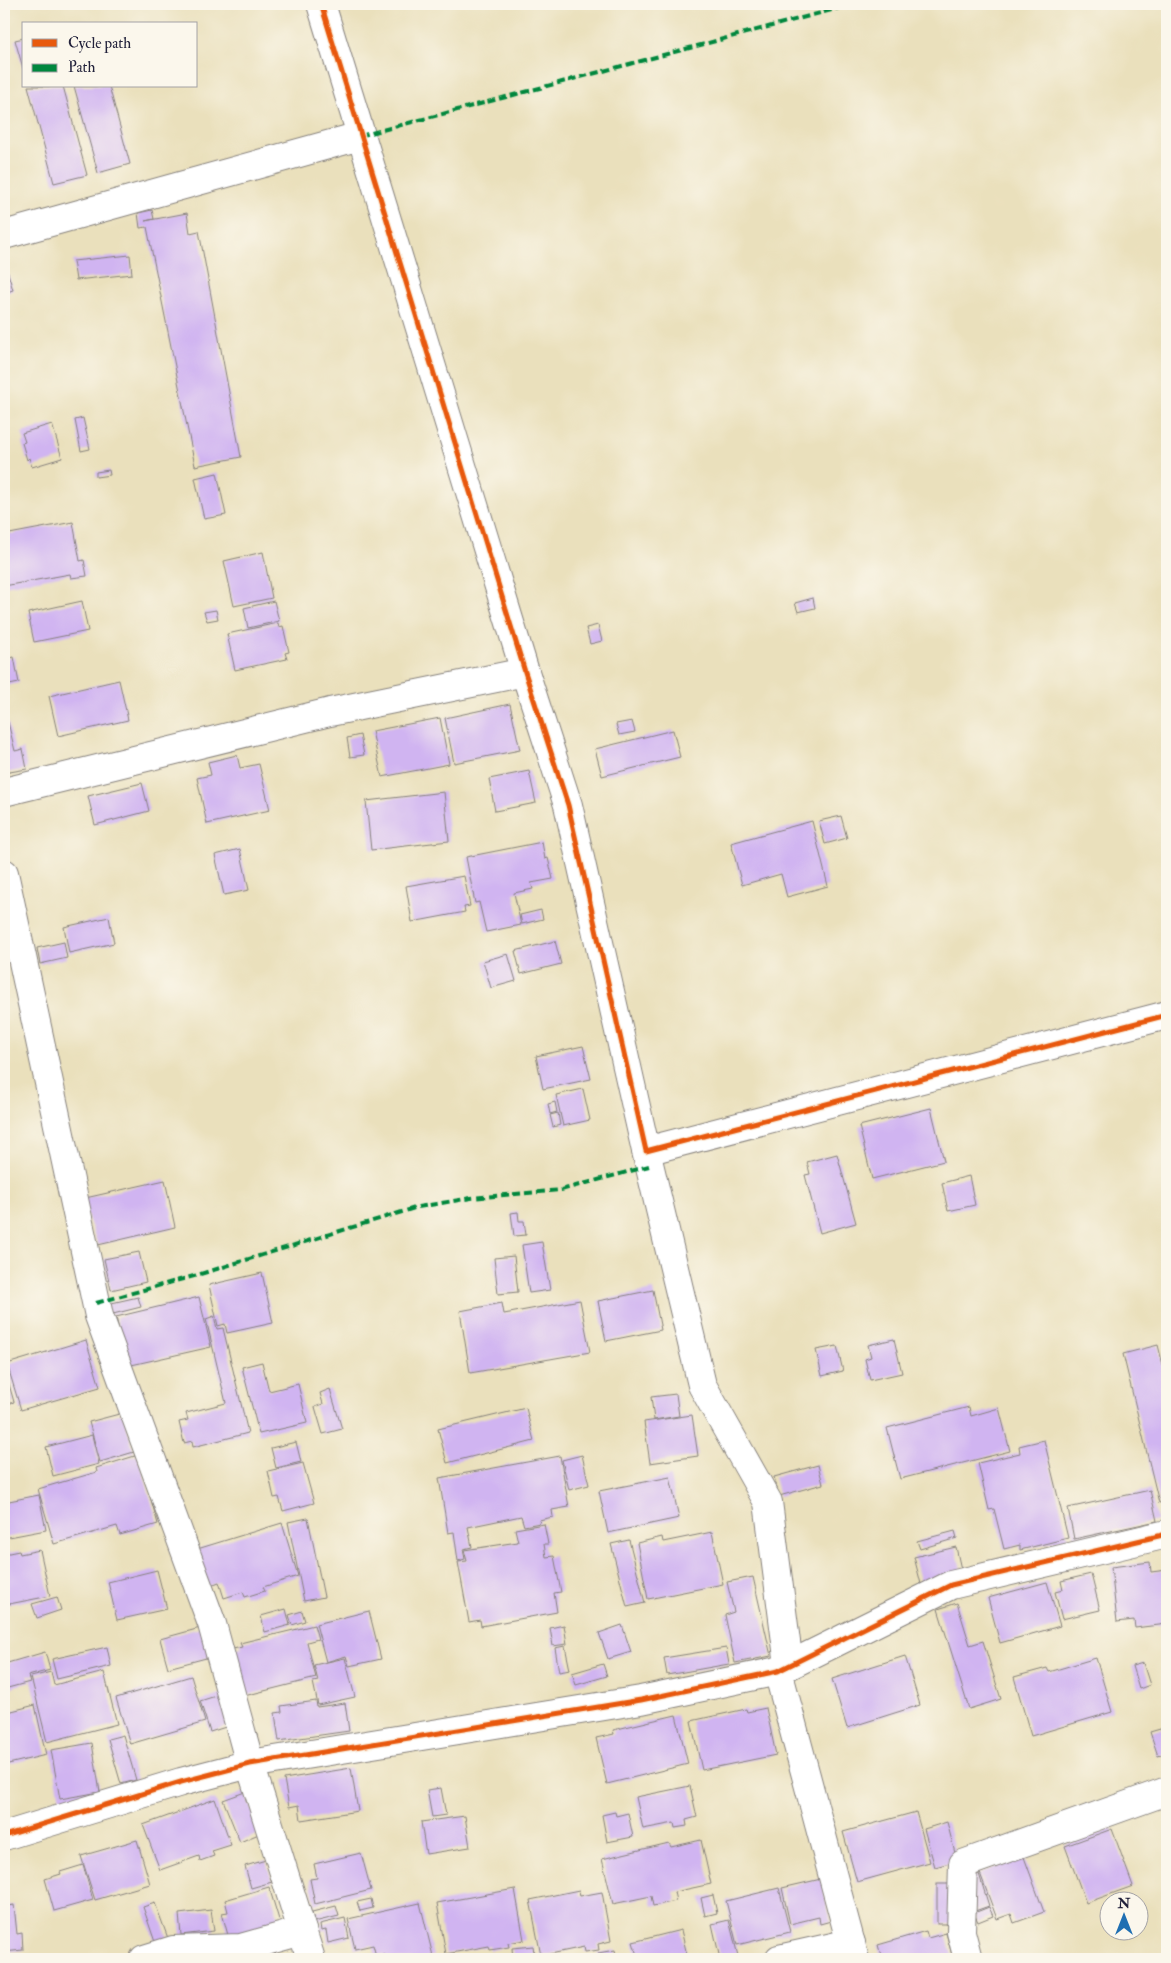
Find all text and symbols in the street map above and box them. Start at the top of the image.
legend [22,22,198,88]
text: Cycle path [68,34,131,54]
text: Path [68,58,95,77]
north arrow [1098,1890,1148,1940]
text: N [1117,1895,1131,1912]

